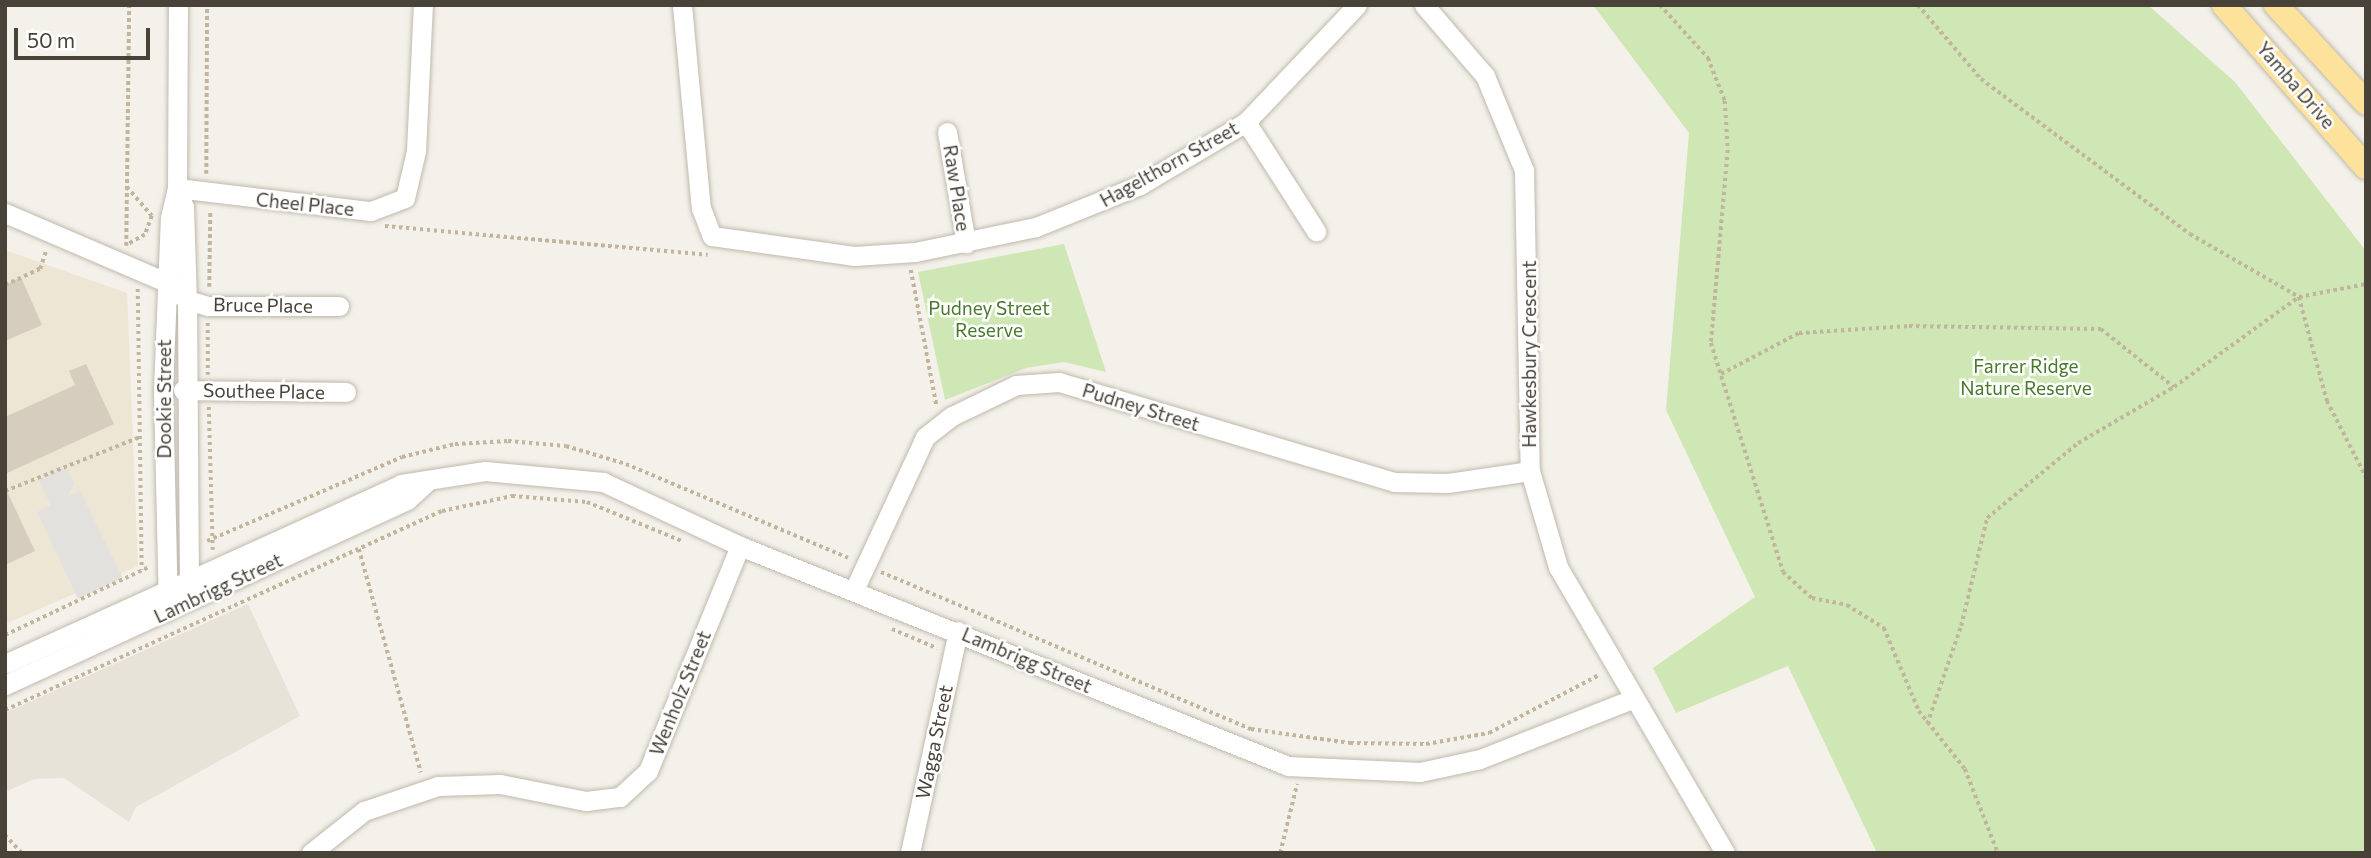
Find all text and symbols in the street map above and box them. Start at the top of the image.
scale bar [18,14,154,58]
text: 50 m [27,27,75,52]
street label: Yamba Drive [2252,37,2340,133]
street label: Hagelthorn Street [1096,116,1242,212]
street label: Raw Place [939,143,975,233]
street label: Cheel Place [255,188,355,220]
street label: Hawkesbury Crescent [1518,260,1540,448]
street label: Bruce Place [213,293,313,317]
park label: Pudney Street Reserve [928,297,1050,341]
street label: Dookie Street [153,339,175,459]
park label: Farrer Ridge Nature Reserve [1960,355,2092,399]
street label: Pudney Street [1080,378,1202,436]
street label: Southee Place [203,379,325,403]
street label: Lambrigg Street [150,548,286,628]
street label: Lambrigg Street [959,622,1095,698]
street label: Wenholz Street [645,627,715,759]
street label: Wagga Street [911,683,957,801]

